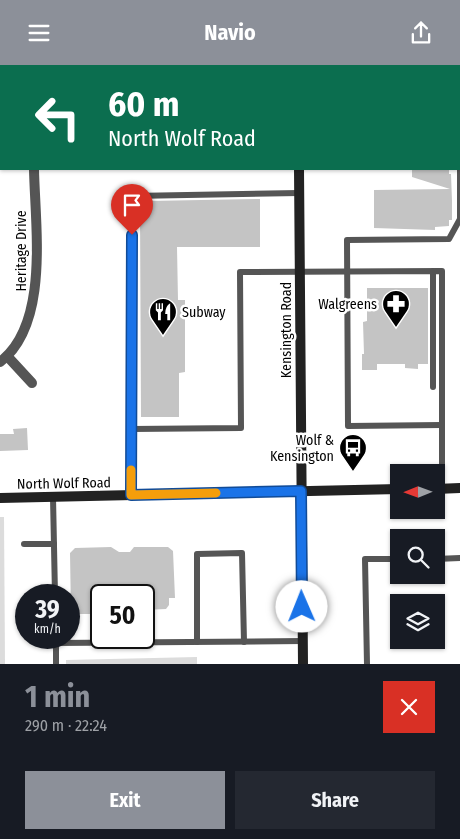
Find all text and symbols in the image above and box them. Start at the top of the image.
icon: menu [25,19,53,47]
text: Navio [204,19,256,46]
icon: share [407,19,435,47]
text: 60 m [108,83,179,125]
icon: left [25,85,90,150]
text: North Wolf Road [108,125,256,152]
pin [111,184,153,235]
icon: arrive [118,191,146,219]
street label: Heritage Drive [13,210,30,292]
street label: Kensington Road [278,282,295,378]
pharmacy icon: Walgreens [381,289,411,328]
place label: Walgreens [318,296,377,313]
restaurant icon: Subway [148,297,178,336]
place label: Subway [182,304,226,321]
place label: Wolf & Kensington [270,432,334,465]
bus stop icon: Wolf & Kensington [338,433,368,472]
north arrow [390,464,445,519]
map controls [390,464,445,649]
street label: North Wolf Road [17,474,111,493]
button: search [390,529,445,584]
position arrow [275,580,327,632]
speed limit sign: 50 [90,584,155,649]
button: layers [390,594,445,649]
text: 39 [35,595,60,625]
text: km/h [34,622,61,636]
text: 1 min [25,679,90,715]
button: close [383,681,435,733]
text: 290 m · 22:24 [25,716,107,735]
button: Exit [25,771,225,829]
button: Share [235,771,435,829]

